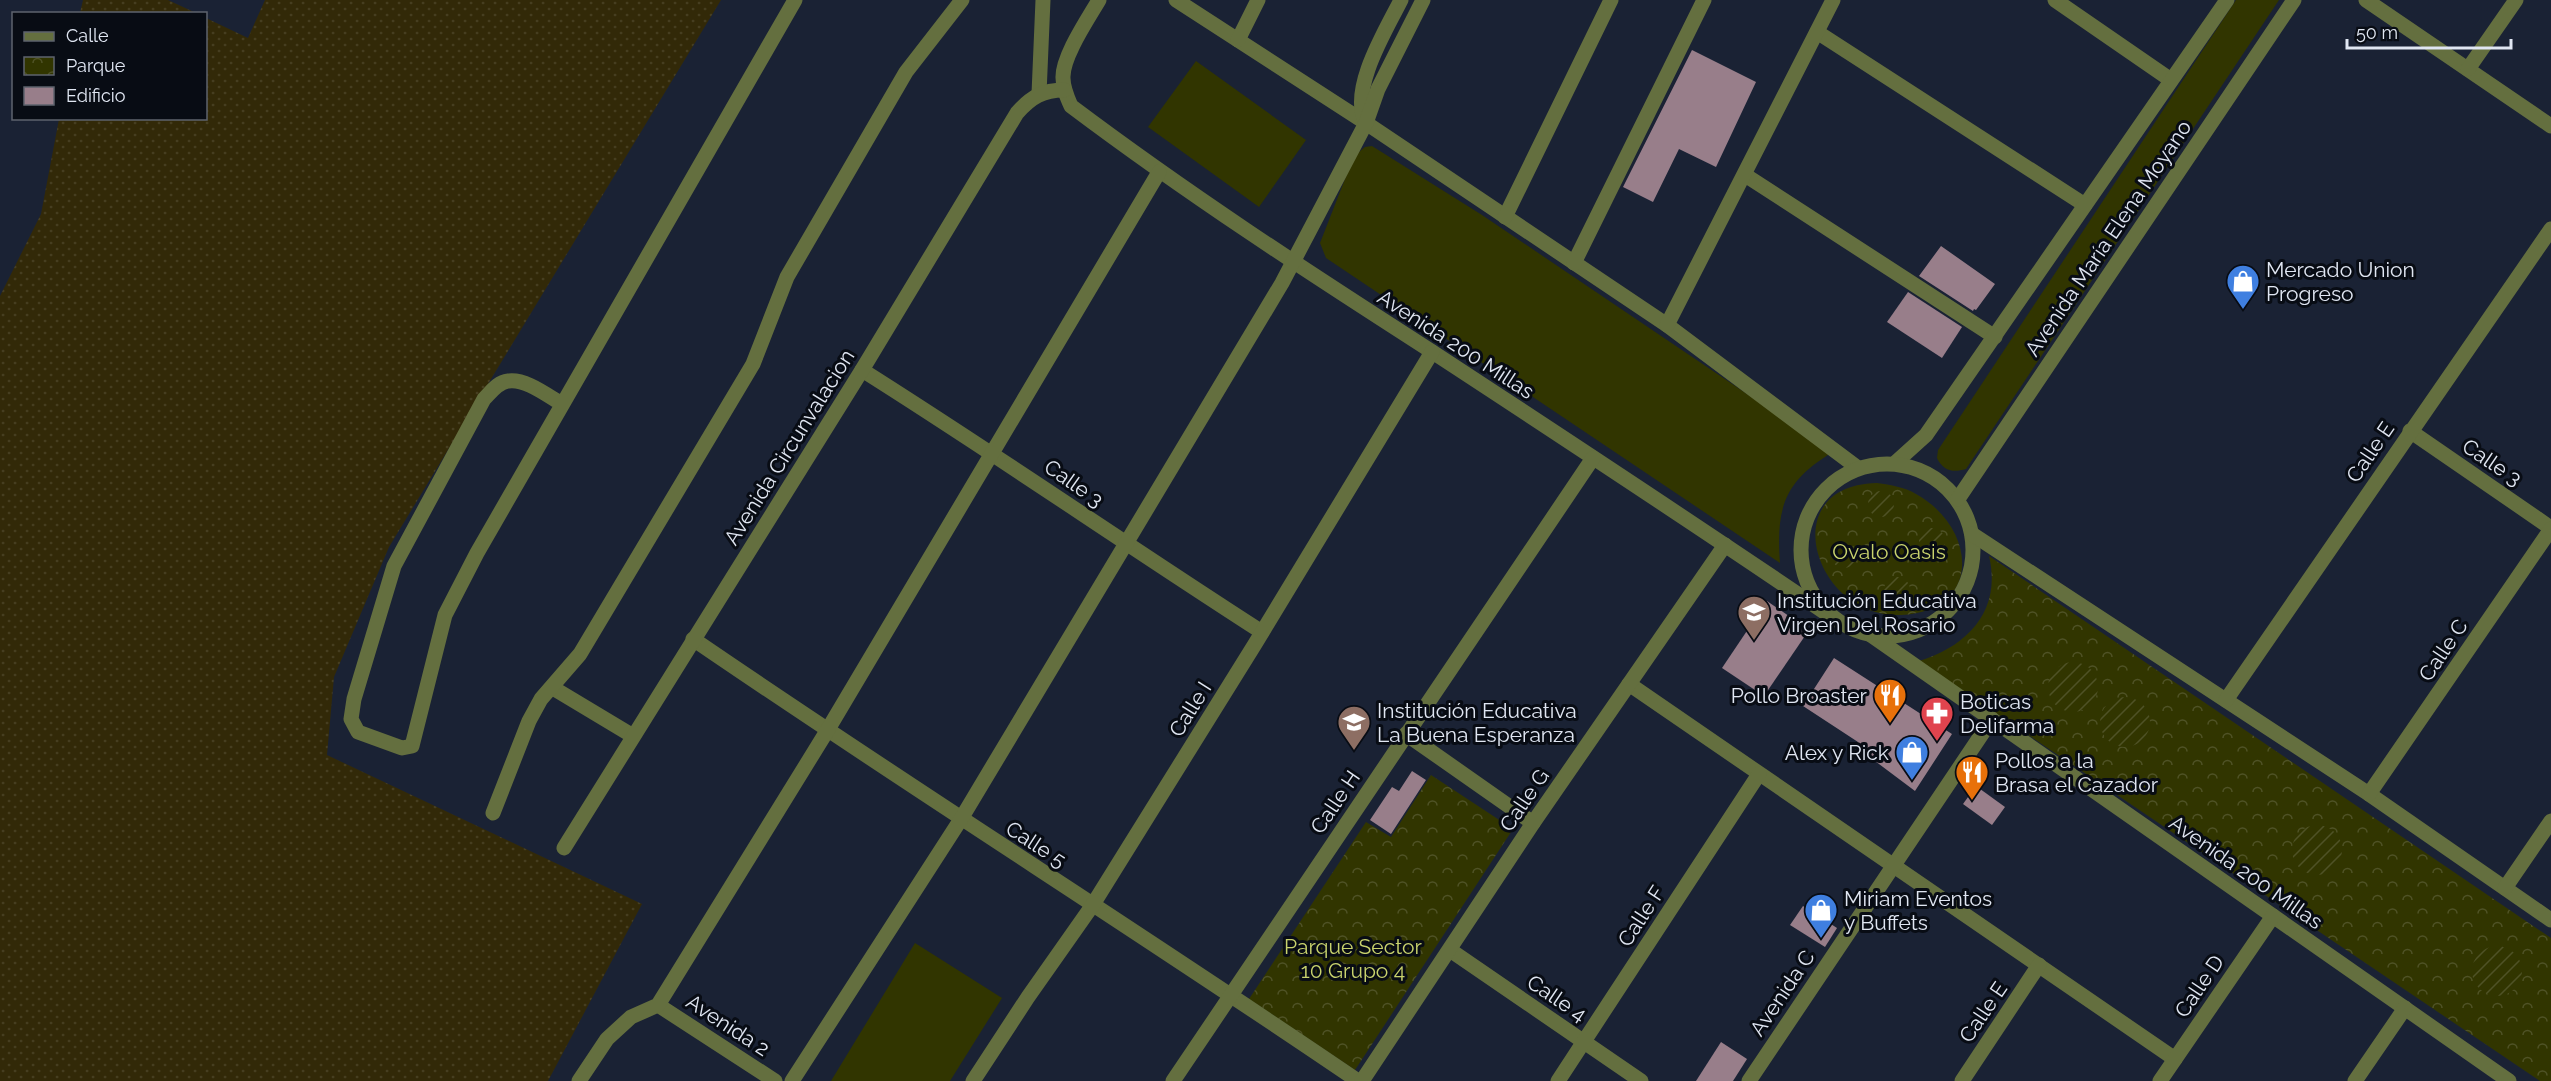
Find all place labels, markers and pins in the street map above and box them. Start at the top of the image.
place label: Mercado Union Progreso [2266,257,2415,306]
shop icon: Mercado Union Progreso [2225,263,2261,310]
place label: Institución Educativa Virgen Del Rosario [1777,588,1977,637]
school or university icon: Institución Educativa Virgen Del Rosario [1736,594,1772,641]
restaurant icon: Pollo Broaster [1872,677,1908,724]
place label: Pollo Broaster [1731,683,1868,708]
place label: Boticas Delifarma [1960,689,2054,738]
pharmacy icon: Boticas Delifarma [1919,695,1955,742]
place label: Institución Educativa La Buena Esperanza [1377,698,1577,747]
school or university icon: Institución Educativa La Buena Esperanza [1336,704,1372,751]
shop icon: Alex y Rick [1894,734,1930,781]
place label: Alex y Rick [1785,740,1889,765]
place label: Pollos a la Brasa el Cazador [1995,748,2159,797]
restaurant icon: Pollos a la Brasa el Cazador [1954,754,1990,801]
place label: Miriam Eventos y Buffets [1844,886,1992,935]
shop icon: Miriam Eventos y Buffets [1803,892,1839,939]

